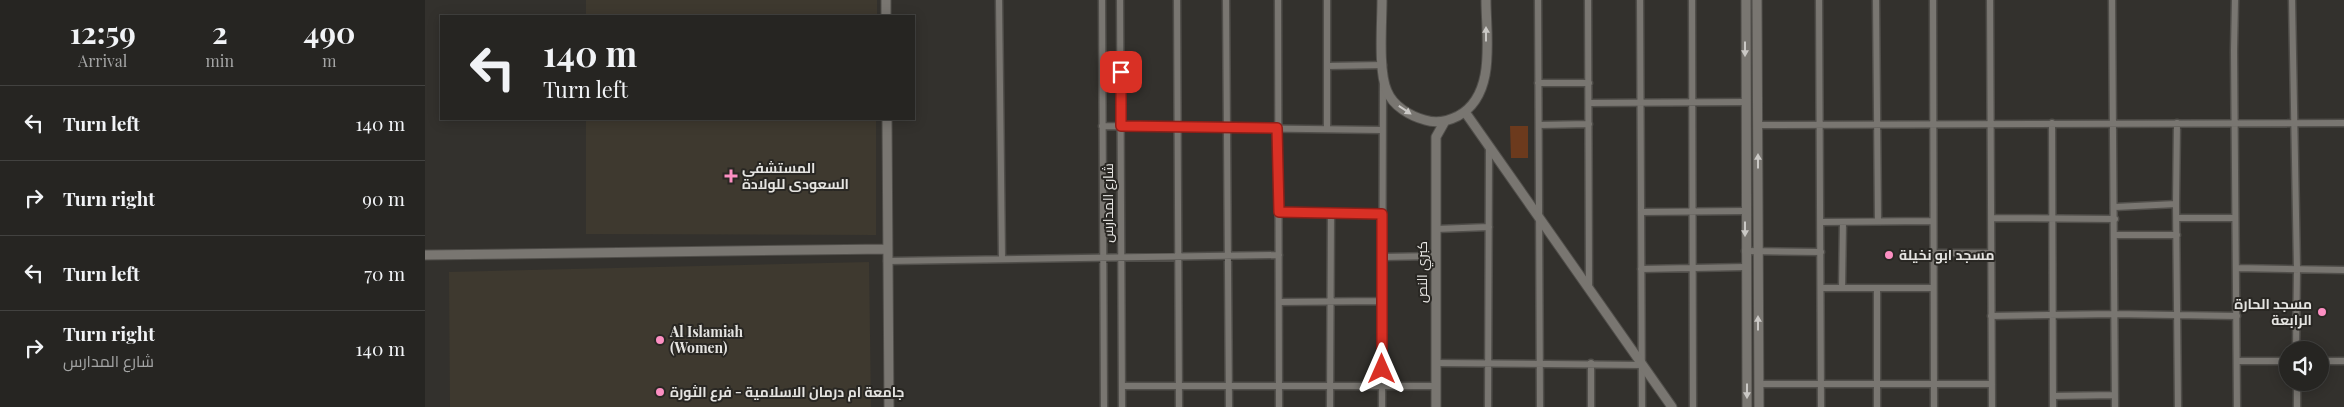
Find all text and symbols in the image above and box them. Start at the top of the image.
text: 12:59 [70,12,136,52]
text: 2 [212,12,228,52]
text: 490 [304,12,355,52]
one-way arrow [1482,26,1490,42]
text: 140 m [543,29,637,76]
icon: left [460,35,525,100]
one-way arrow [1741,41,1749,57]
text: Arrival [78,50,127,71]
text: min [206,50,234,71]
text: m [322,50,337,71]
pin [1100,51,1142,93]
icon: arrive [1107,58,1135,86]
text: Turn left [543,74,628,104]
one-way arrow [1398,106,1412,115]
icon: left [20,109,48,137]
text: Turn left [63,110,140,136]
text: 140 m [356,110,405,136]
one-way arrow [1754,153,1762,169]
place label: المستشفى السعودى للولادة [742,158,849,193]
street label: شارع المدارس [1098,163,1117,243]
marker: المستشفى السعودى للولادة [724,169,738,183]
icon: right [20,184,48,212]
text: Turn right [63,185,155,211]
text: 90 m [362,185,405,211]
one-way arrow [1741,221,1749,237]
street label: كبري النص [1412,241,1434,303]
place label: مسجد ابو نخيلة [1899,245,1994,264]
marker: مسجد ابو نخيلة [1883,249,1895,261]
icon: left [20,259,48,287]
text: Turn left [63,260,140,286]
text: 70 m [364,260,405,286]
place label: مسجد الحارة الرابعة [2234,294,2312,329]
marker: مسجد الحارة الرابعة [2316,306,2328,318]
one-way arrow [1754,315,1762,331]
text: Turn right [63,320,155,346]
place label: Al Islamiah (Women) [669,322,744,357]
icon: right [20,334,48,362]
marker: Al Islamiah (Women) [654,334,666,346]
text: 140 m [356,335,405,361]
map controls [2279,341,2329,391]
button: sound [2279,341,2329,391]
position arrow [1355,342,1407,394]
text: شارع المدارس [63,350,154,371]
place label: جامعة ام درمان الاسلامية - فرع الثورة [670,382,904,402]
one-way arrow [1743,383,1751,399]
marker: جامعة ام درمان الاسلامية - فرع الثورة [654,386,666,398]

